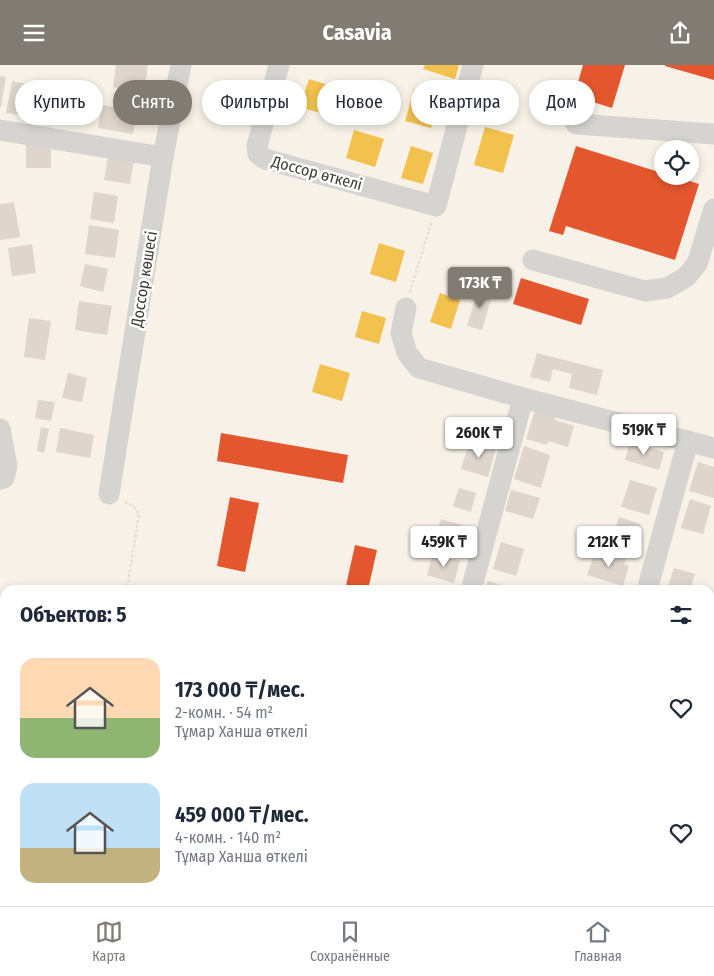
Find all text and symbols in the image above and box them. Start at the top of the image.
icon: menu [20,19,48,47]
text: Casavia [322,19,392,46]
icon: share [666,19,694,47]
chip: Купить [15,80,103,125]
chip: Снять [113,80,192,125]
chip: Фильтры [202,80,307,125]
chip: Новое [317,80,401,125]
chip: Квартира [411,80,519,125]
chip: Дом [529,80,595,125]
map controls [654,140,699,185]
button: locate [654,140,699,185]
street label: Доссор өткелі [269,152,364,194]
street label: Доссор көшесі [127,230,161,329]
pin: 173K ₸ [439,267,521,309]
text: 173K ₸ [459,273,501,292]
pin: 519K ₸ [603,413,685,456]
pin: 260K ₸ [438,417,520,459]
text: 519K ₸ [622,420,666,439]
text: 260K ₸ [456,423,502,442]
pin: 459K ₸ [403,525,485,568]
pin: 212K ₸ [568,525,650,568]
text: 459K ₸ [421,532,467,551]
text: 212K ₸ [588,532,630,551]
icon: filters [667,601,695,629]
text: Объектов: 5 [20,602,127,628]
text: 173 000 ₸/мес. [175,677,305,703]
icon: home [60,678,120,738]
icon: heart [667,694,695,722]
text: 2-комн. · 54 m² [175,703,273,722]
text: Тұмар Ханша өткелі [175,722,308,741]
text: 459 000 ₸/мес. [175,802,309,828]
icon: home [60,803,120,863]
icon: heart [667,819,695,847]
text: 4-комн. · 140 m² [175,828,281,847]
text: Тұмар Ханша өткелі [175,847,308,866]
tab: Карта [92,918,126,965]
tab: Сохранённые [310,918,390,965]
tab: Главная [574,918,622,965]

